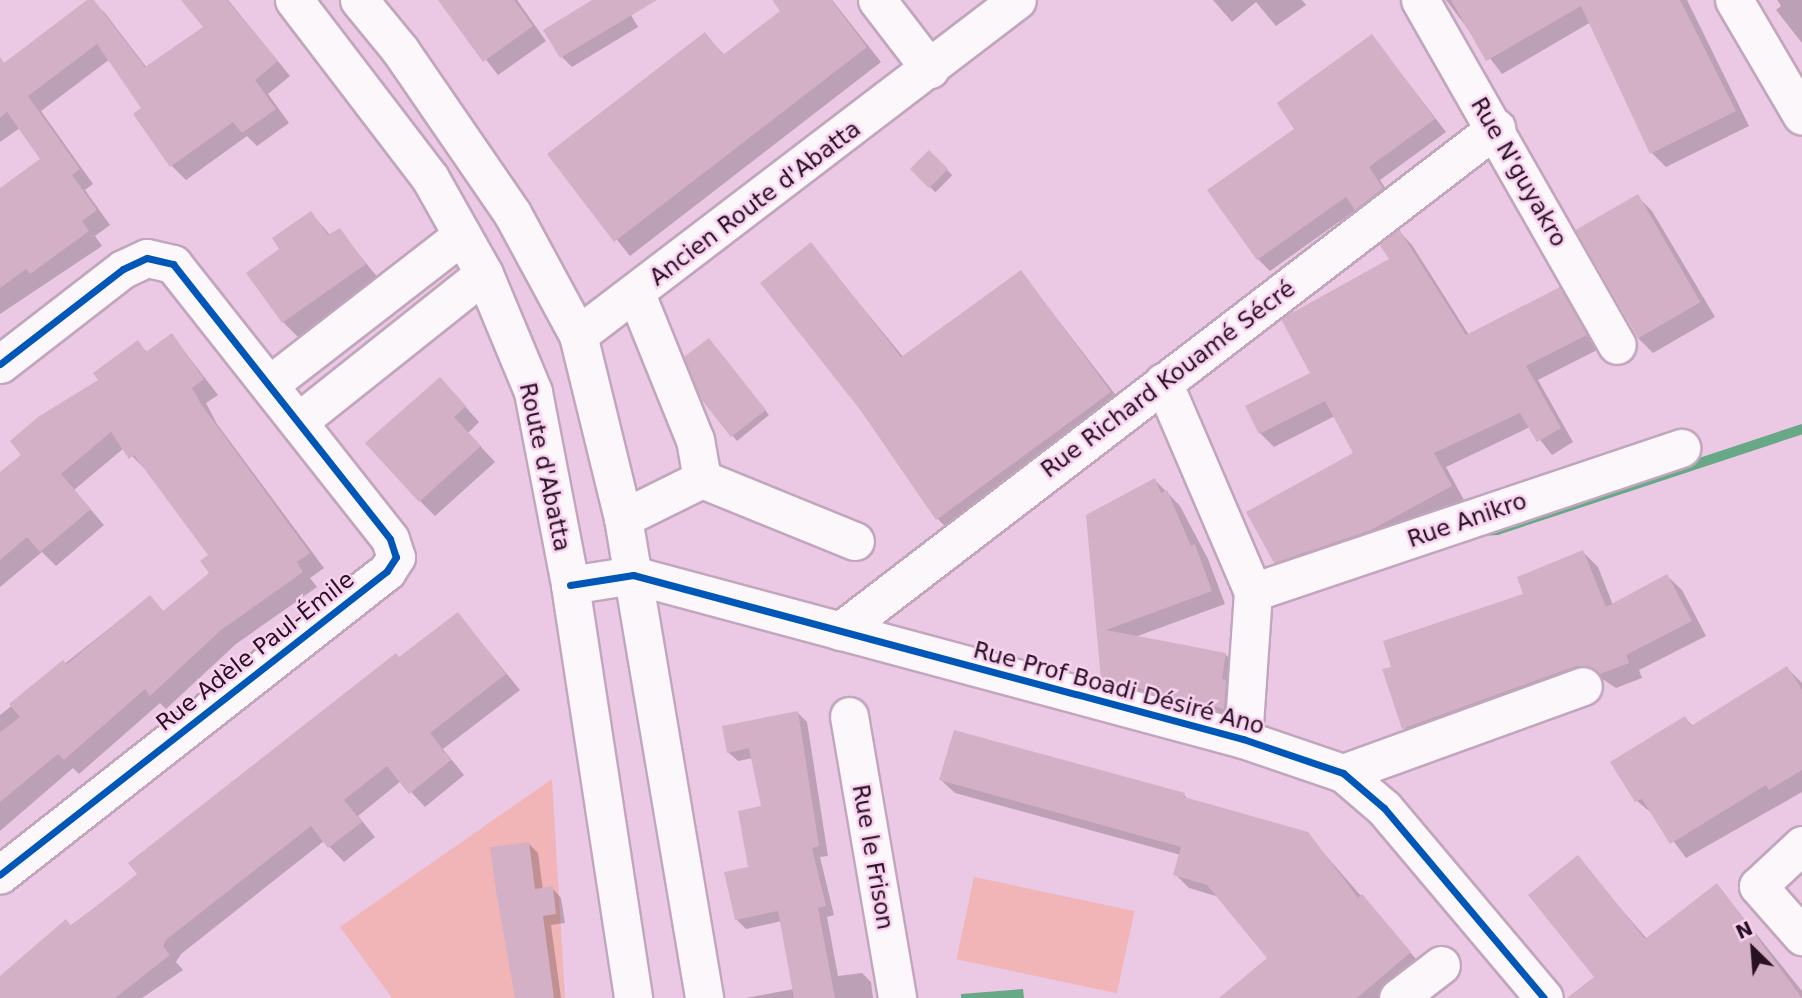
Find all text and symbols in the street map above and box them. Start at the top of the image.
street label: Rue N'guyakro [1465,92,1573,252]
street label: Ancien Route d'Abatta [644,115,866,291]
street label: Rue Richard Kouamé Sécré [1036,274,1300,484]
street label: Route d'Abatta [514,380,576,554]
street label: Rue Anikro [1404,487,1530,553]
street label: Rue Adèle Paul-Émile [151,565,359,737]
street label: Rue Prof Boadi Désiré Ano [970,636,1268,740]
street label: Rue le Frison [847,782,899,932]
north arrow [1718,914,1788,984]
text: N [1732,917,1756,943]

